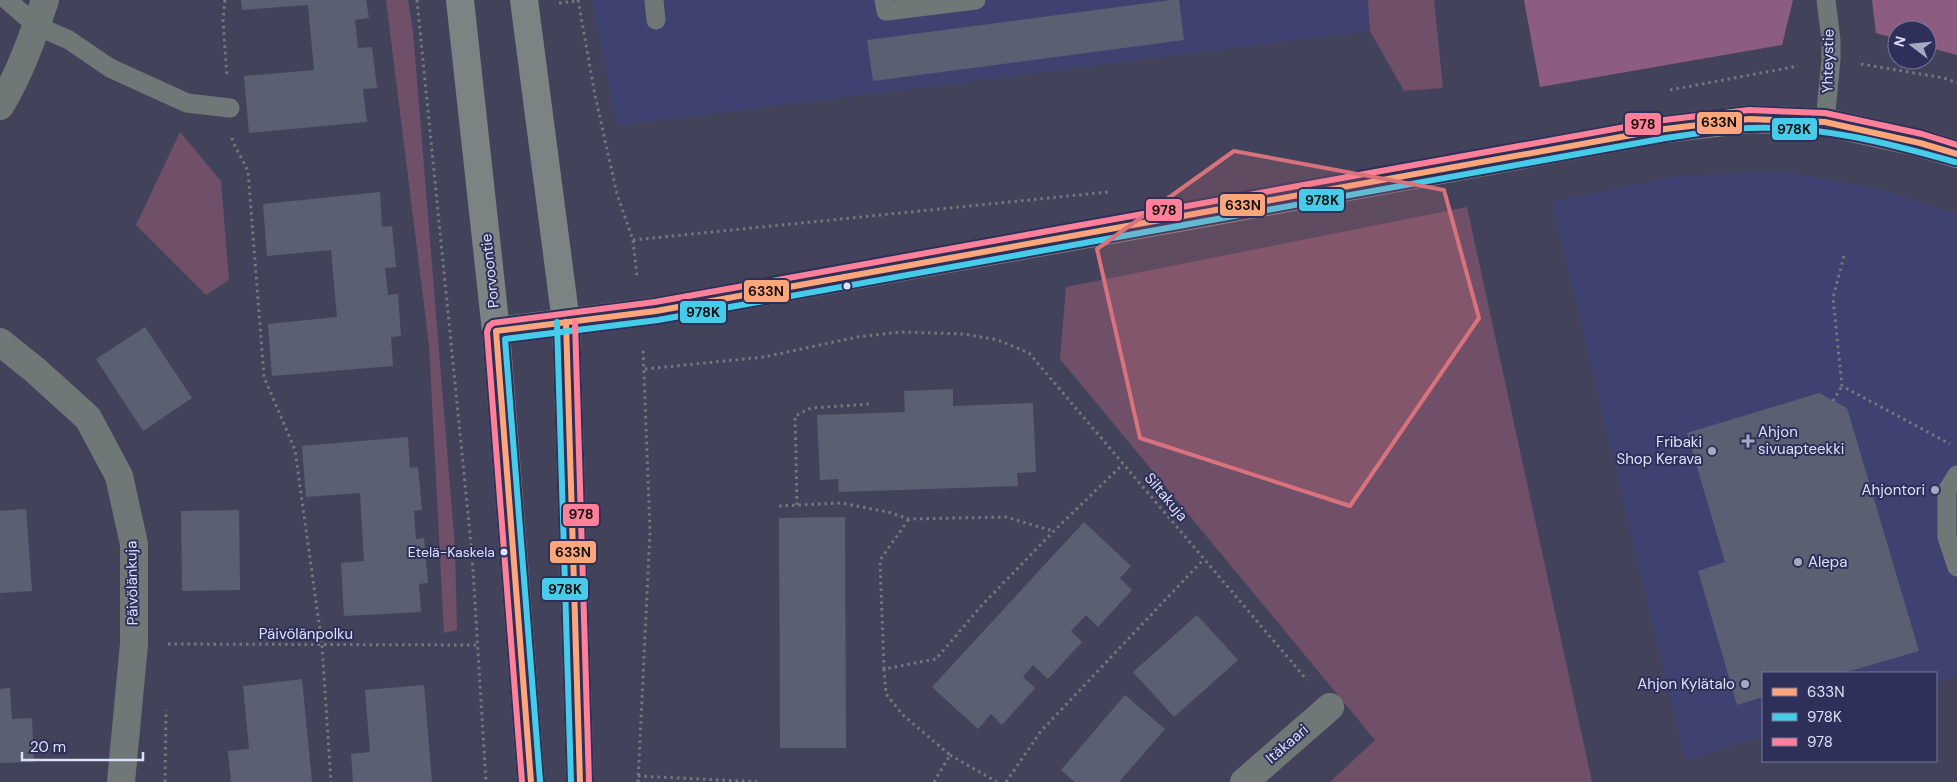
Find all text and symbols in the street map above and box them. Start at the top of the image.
north arrow [1887,20,1937,70]
street label: Yhteystie [1817,29,1839,93]
text: N [1889,34,1910,49]
line badge: 633N [1696,111,1743,135]
line badge: 978 [1624,112,1662,136]
text: 633N [1701,113,1737,131]
text: 978 [1630,115,1656,133]
line badge: 978K [1771,117,1818,141]
text: 978K [1777,120,1811,138]
line badge: 978K [1298,188,1345,212]
text: 978K [1305,191,1339,209]
line badge: 633N [1219,193,1266,217]
text: 633N [1225,196,1261,214]
line badge: 978 [1145,198,1183,222]
text: 978 [1151,201,1177,219]
street label: Porvoontie [476,233,504,309]
line badge: 633N [743,279,790,303]
unlabelled marker [842,281,852,291]
text: 633N [748,282,784,300]
line badge: 978K [679,300,727,324]
text: 978K [686,303,720,321]
place label: Ahjon sivuapteekki [1758,422,1844,459]
place label: Fribaki Shop Kerava [1616,432,1702,469]
marker: Ahjon sivuapteekki [1742,435,1754,447]
marker: Fribaki Shop Kerava [1706,445,1718,457]
street label: Siltakuja [1140,468,1192,526]
place label: Ahjontori [1862,480,1925,500]
marker: Ahjontori [1929,484,1941,496]
line badge: 978 [562,503,600,527]
text: 978 [568,505,594,523]
line badge: 633N [549,540,597,564]
street label: Päivölänkuja [121,541,143,625]
place label: Etelä-Kaskela [408,543,495,561]
text: 633N [555,543,591,561]
marker: Etelä-Kaskela [499,547,509,557]
place label: Alepa [1808,552,1847,572]
marker: Alepa [1792,556,1804,568]
line badge: 978K [541,577,589,601]
text: 978K [548,580,582,598]
street label: Päivölänpolku [259,624,353,644]
legend [1762,672,1937,762]
place label: Ahjon Kylätalo [1637,674,1735,694]
marker: Ahjon Kylätalo [1739,678,1751,690]
text: 633N [1807,682,1845,702]
text: 978K [1807,707,1842,727]
street label: Itäkaari [1261,720,1313,768]
scale bar [22,730,144,762]
text: 978 [1807,732,1833,752]
text: 20 m [30,737,66,757]

